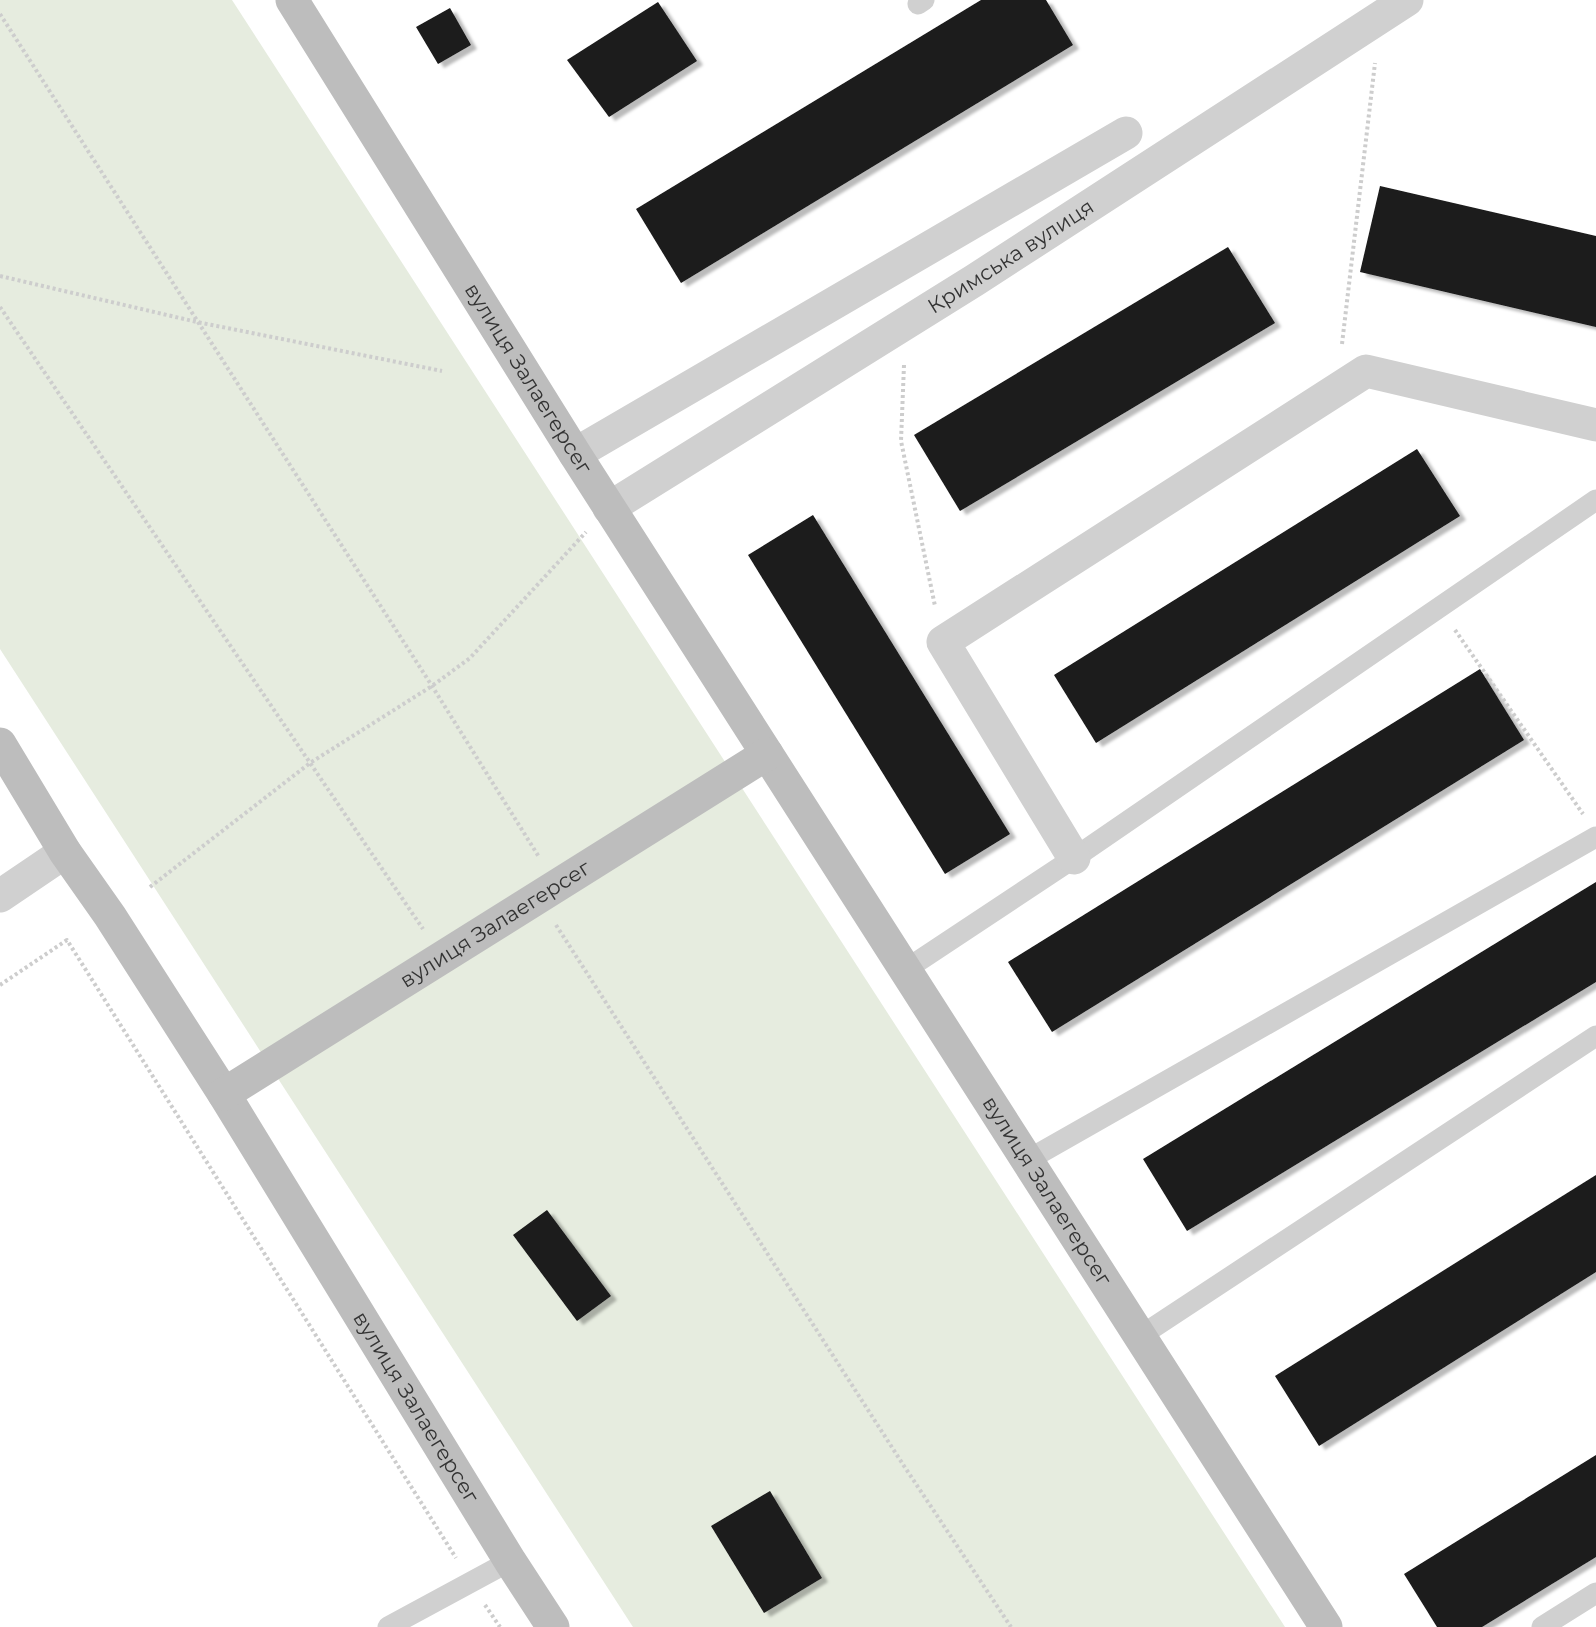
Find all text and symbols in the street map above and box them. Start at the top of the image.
street label: Кримська вулиця [923,194,1098,318]
street label: вулиця Залаегерсег [460,278,597,478]
street label: вулиця Залаегерсег [395,855,595,993]
street label: вулиця Залаегерсег [977,1091,1117,1290]
street label: вулиця Залаегерсег [348,1307,484,1507]

